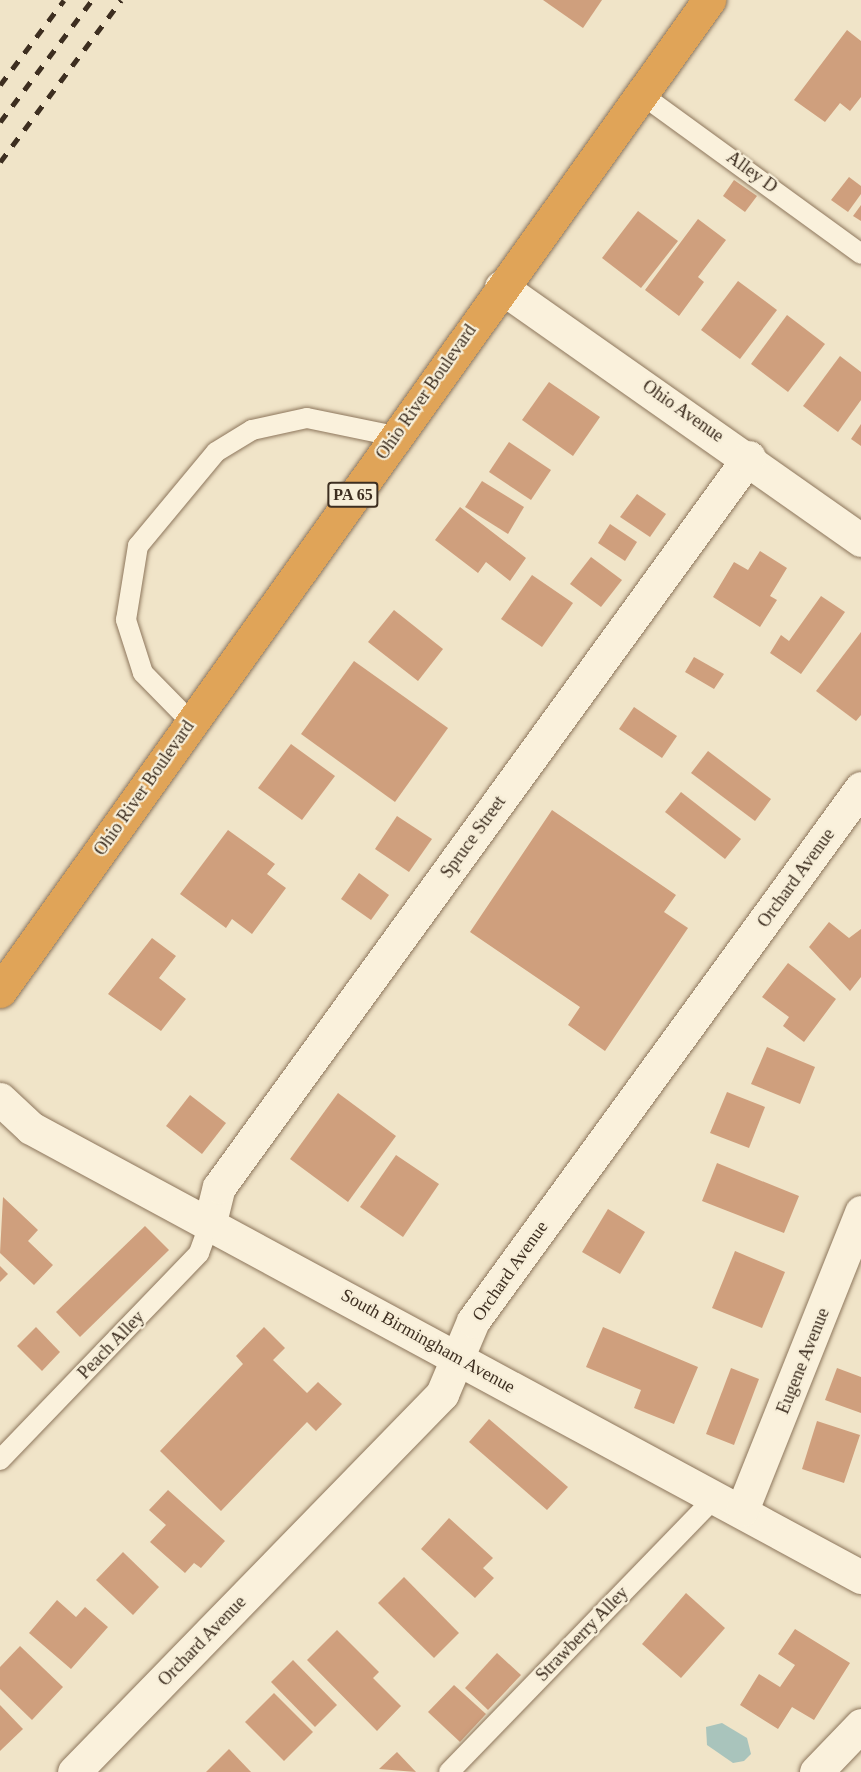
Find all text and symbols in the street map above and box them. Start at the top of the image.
street label: Alley D [722,146,782,198]
street label: Ohio River Boulevard [371,320,481,464]
street label: Ohio Avenue [638,375,728,447]
road number: PA 65 [326,482,380,508]
street label: Ohio River Boulevard [89,716,199,860]
street label: Spruce Street [436,792,510,882]
street label: Orchard Avenue [753,824,839,932]
street label: Orchard Avenue [467,1216,553,1326]
street label: South Birmingham Avenue [337,1284,519,1398]
street label: Eugene Avenue [772,1305,834,1417]
street label: Peach Alley [73,1306,149,1384]
street label: Strawberry Alley [531,1582,633,1686]
street label: Orchard Avenue [153,1591,251,1691]

